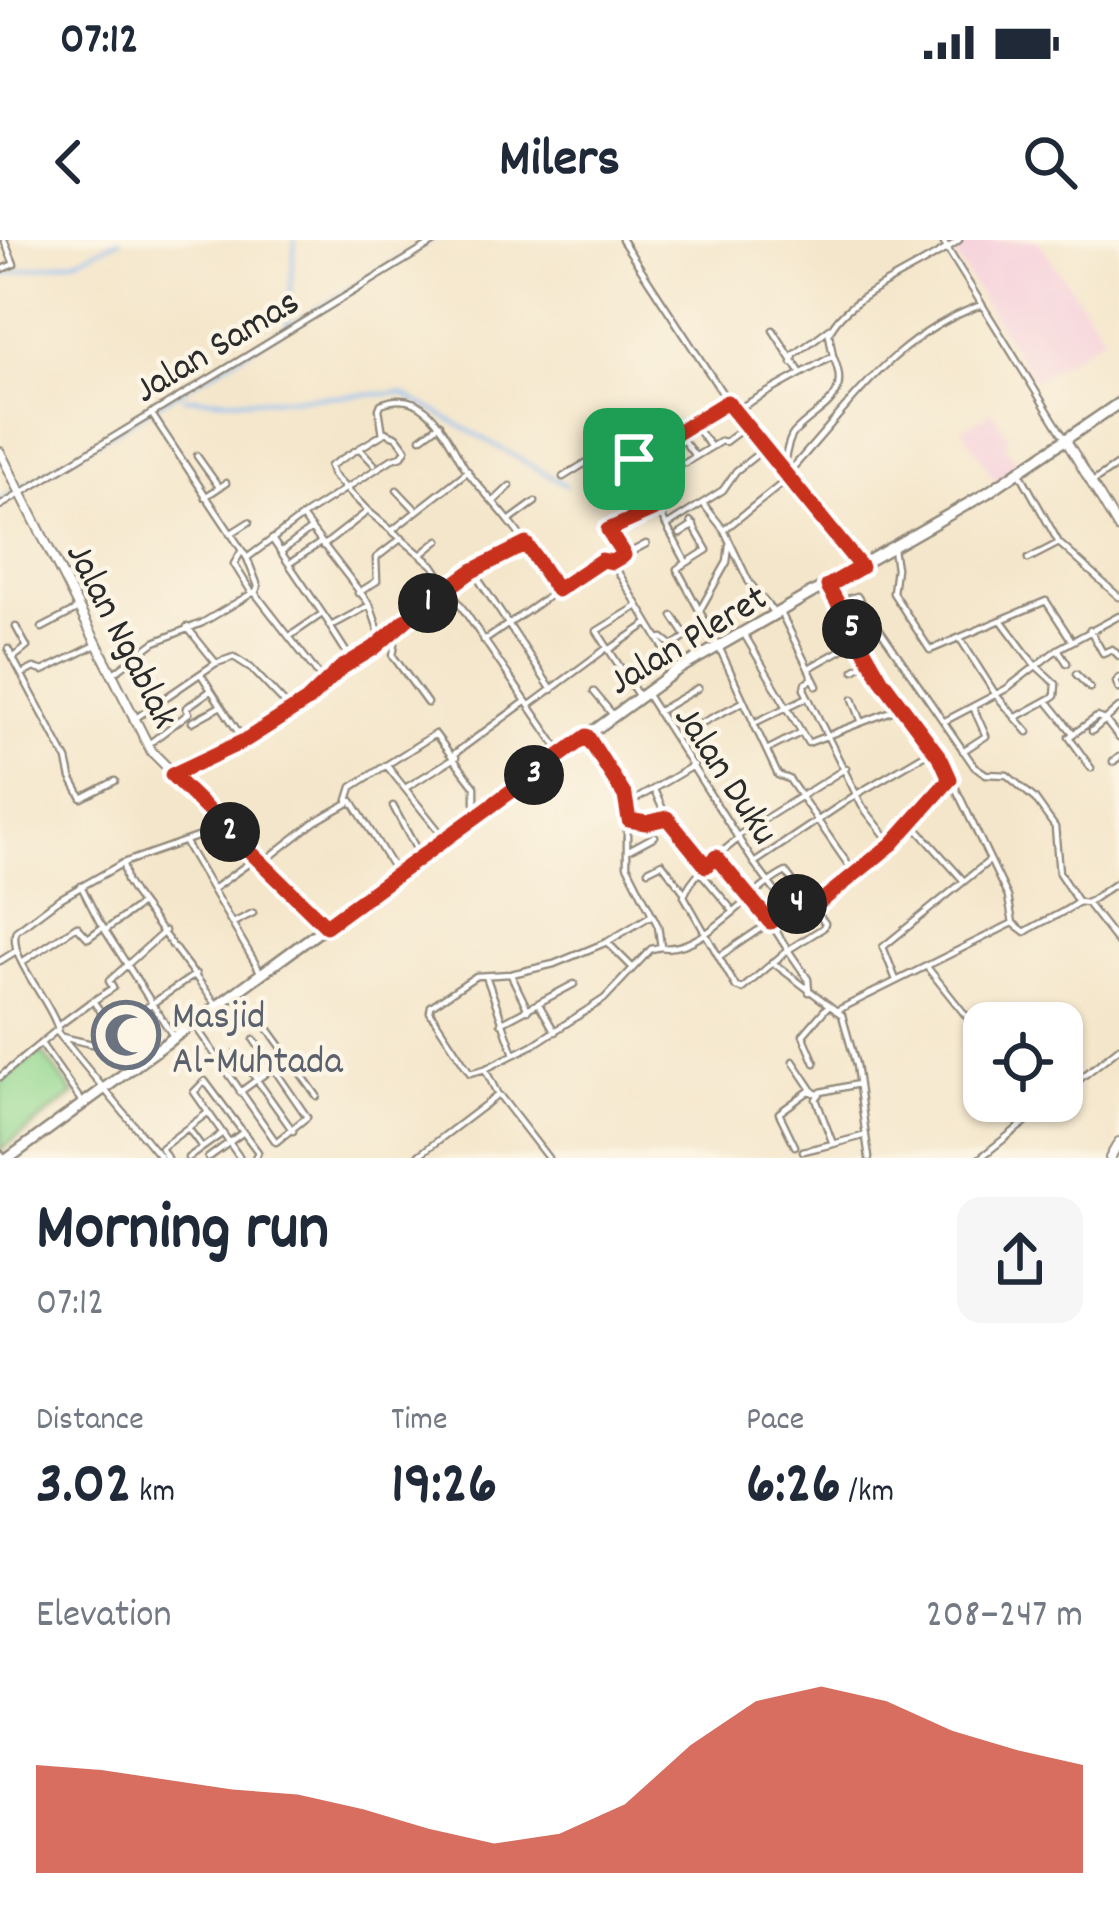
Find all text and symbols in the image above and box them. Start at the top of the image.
text: 07:12 [60,10,139,74]
text: Milers [499,124,620,201]
icon: back [36,129,102,195]
icon: search [1017,129,1083,195]
street label: Jalan Samas [125,278,311,420]
pin [583,408,685,510]
icon: arrive [601,426,667,492]
street label: Jalan Ngablak [49,534,190,739]
pin: 1 [398,573,458,633]
street label: Jalan Pleret [599,573,779,712]
text: 1 [424,579,432,626]
pin: 5 [822,599,882,659]
text: 5 [844,605,860,652]
street label: Jalan Duku [658,696,789,857]
pin: 3 [504,745,564,805]
text: 3 [527,751,541,798]
pin: 2 [200,802,260,862]
text: 2 [223,808,237,855]
pin: 4 [767,874,827,934]
text: 4 [790,880,804,927]
place label: Masjid Al-Muhtada [172,992,343,1092]
mosque icon: Masjid Al-Muhtada [91,1000,161,1070]
map controls [963,1002,1083,1122]
button: locate [963,1002,1083,1122]
text: Morning run [36,1186,329,1280]
button: share [957,1197,1083,1323]
text: 07:12 [36,1278,104,1333]
text: Distance [36,1398,144,1445]
text: Time [391,1398,447,1445]
text: Pace [746,1398,804,1445]
text: 3.02 [36,1445,132,1531]
text: 19:26 [391,1445,497,1531]
text: 6:26 [746,1445,841,1531]
text: km [132,1470,175,1517]
text: /km [841,1470,894,1517]
text: Elevation [36,1590,172,1645]
text: 208–247 m [926,1590,1083,1645]

